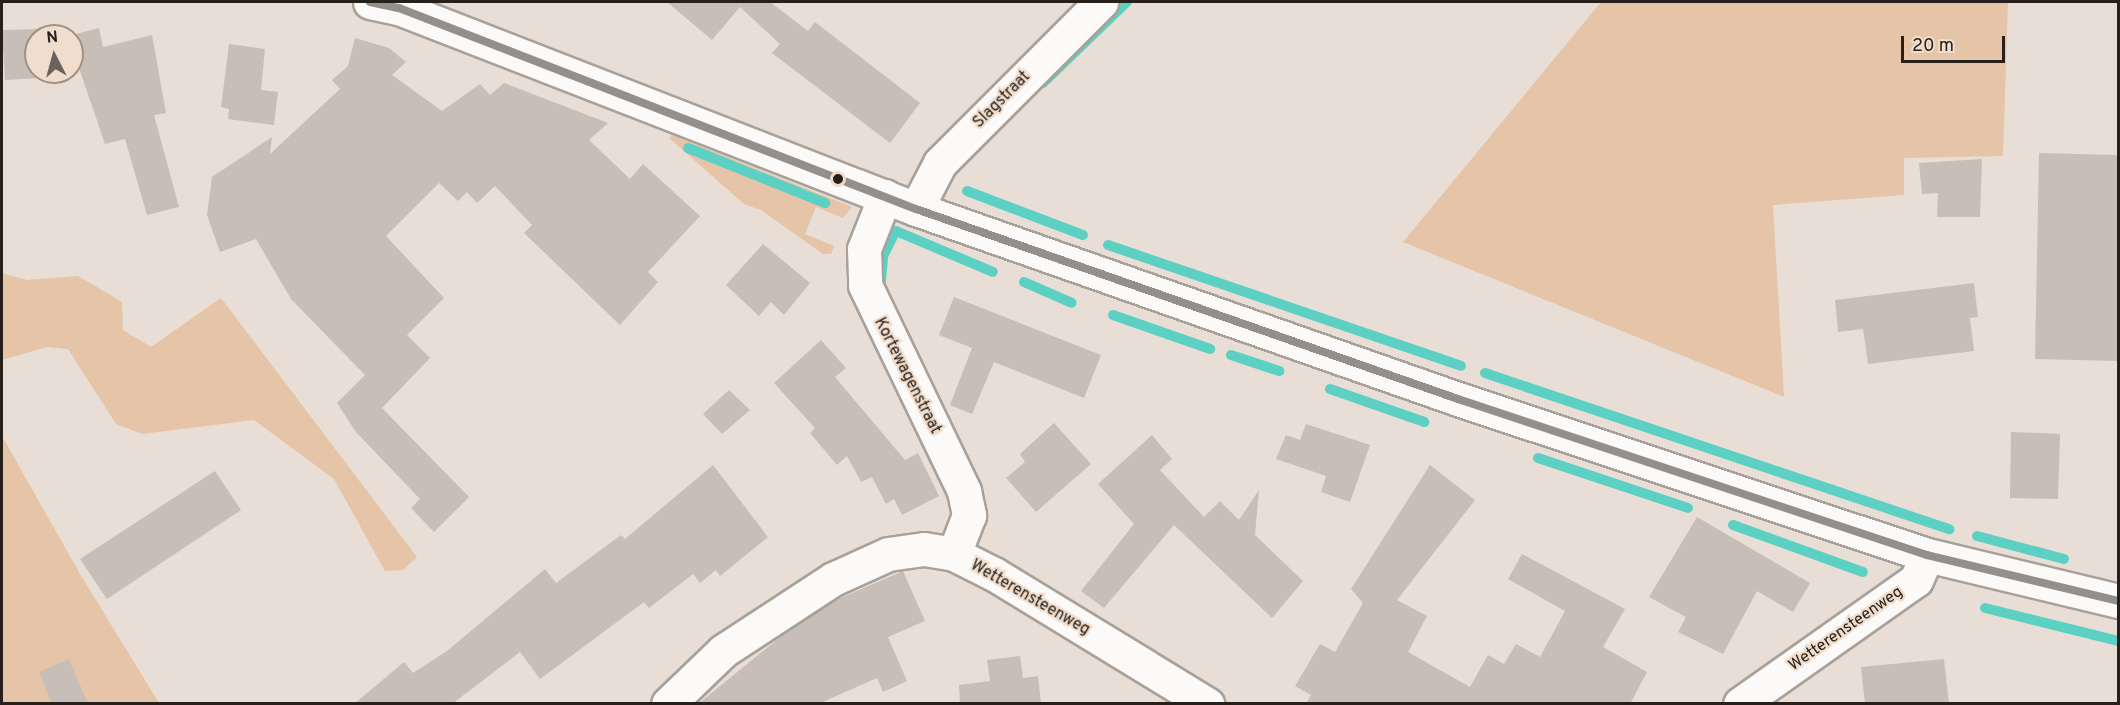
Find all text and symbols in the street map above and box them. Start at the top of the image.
north arrow [24,24,84,84]
scale bar [1904,24,2008,62]
text: N [46,28,59,49]
text: 20 m [1912,35,1954,58]
street label: Slagstraat [969,67,1035,133]
unlabelled marker [832,173,844,185]
street label: Kortewagenstraat [869,315,945,437]
street label: Wetterensteenweg [967,556,1093,640]
street label: Wetterensteenweg [1785,583,1907,675]

